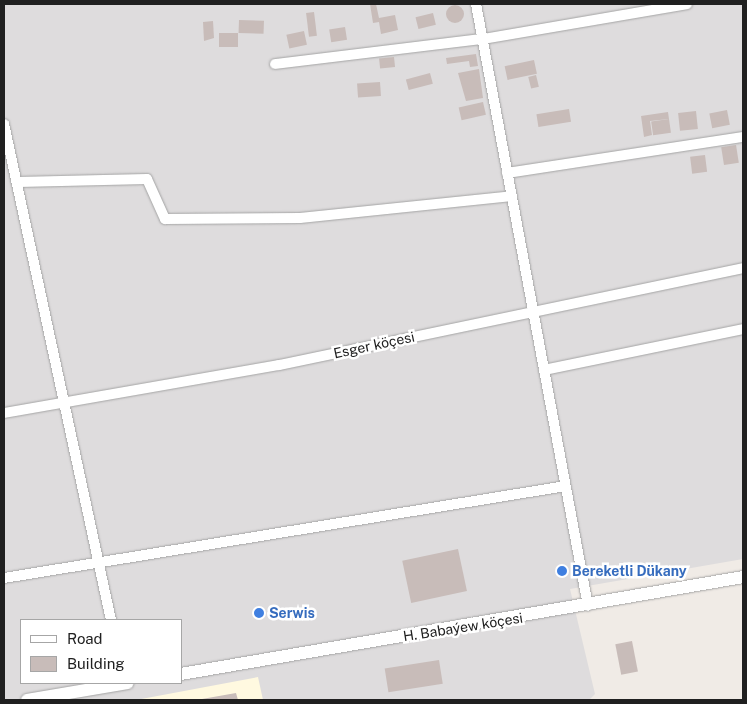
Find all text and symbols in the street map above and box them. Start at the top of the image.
street label: Esger köçesi [332,328,416,362]
place label: Bereketli Dükany [572,563,687,579]
marker: Bereketli Dükany [556,565,568,577]
place label: Serwis [269,605,315,621]
marker: Serwis [253,607,265,619]
street label: H. Babaýew köçesi [402,609,524,645]
legend [20,619,182,684]
text: Road [67,630,103,647]
text: Building [67,655,125,672]

